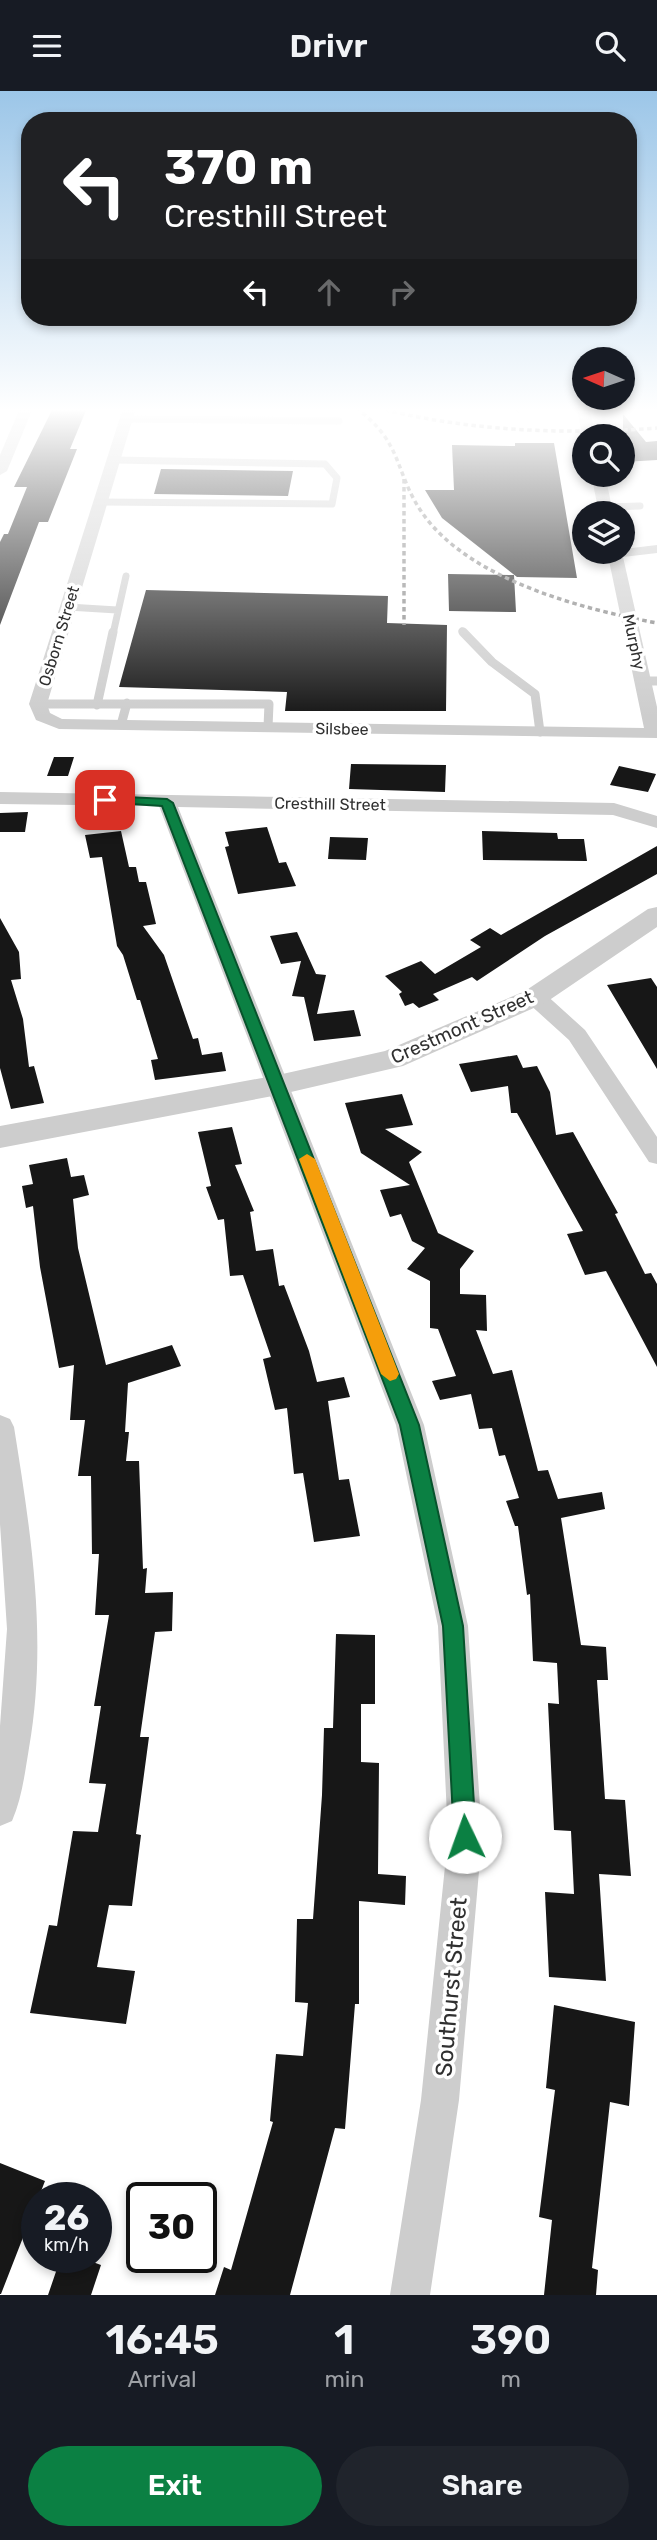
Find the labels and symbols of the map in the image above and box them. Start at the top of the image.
north arrow [572,347,635,409]
street label: Osborn Street [35,584,83,688]
street label: Murphy [619,612,649,672]
street label: Silsbee [315,719,369,739]
pin [75,770,135,830]
street label: Cresthill Street [274,794,386,814]
street label: Crestmont Street [387,985,537,1069]
position arrow [428,1800,502,1874]
street label: Southurst Street [429,1896,473,2078]
speed limit sign: 30 [126,2182,217,2273]

